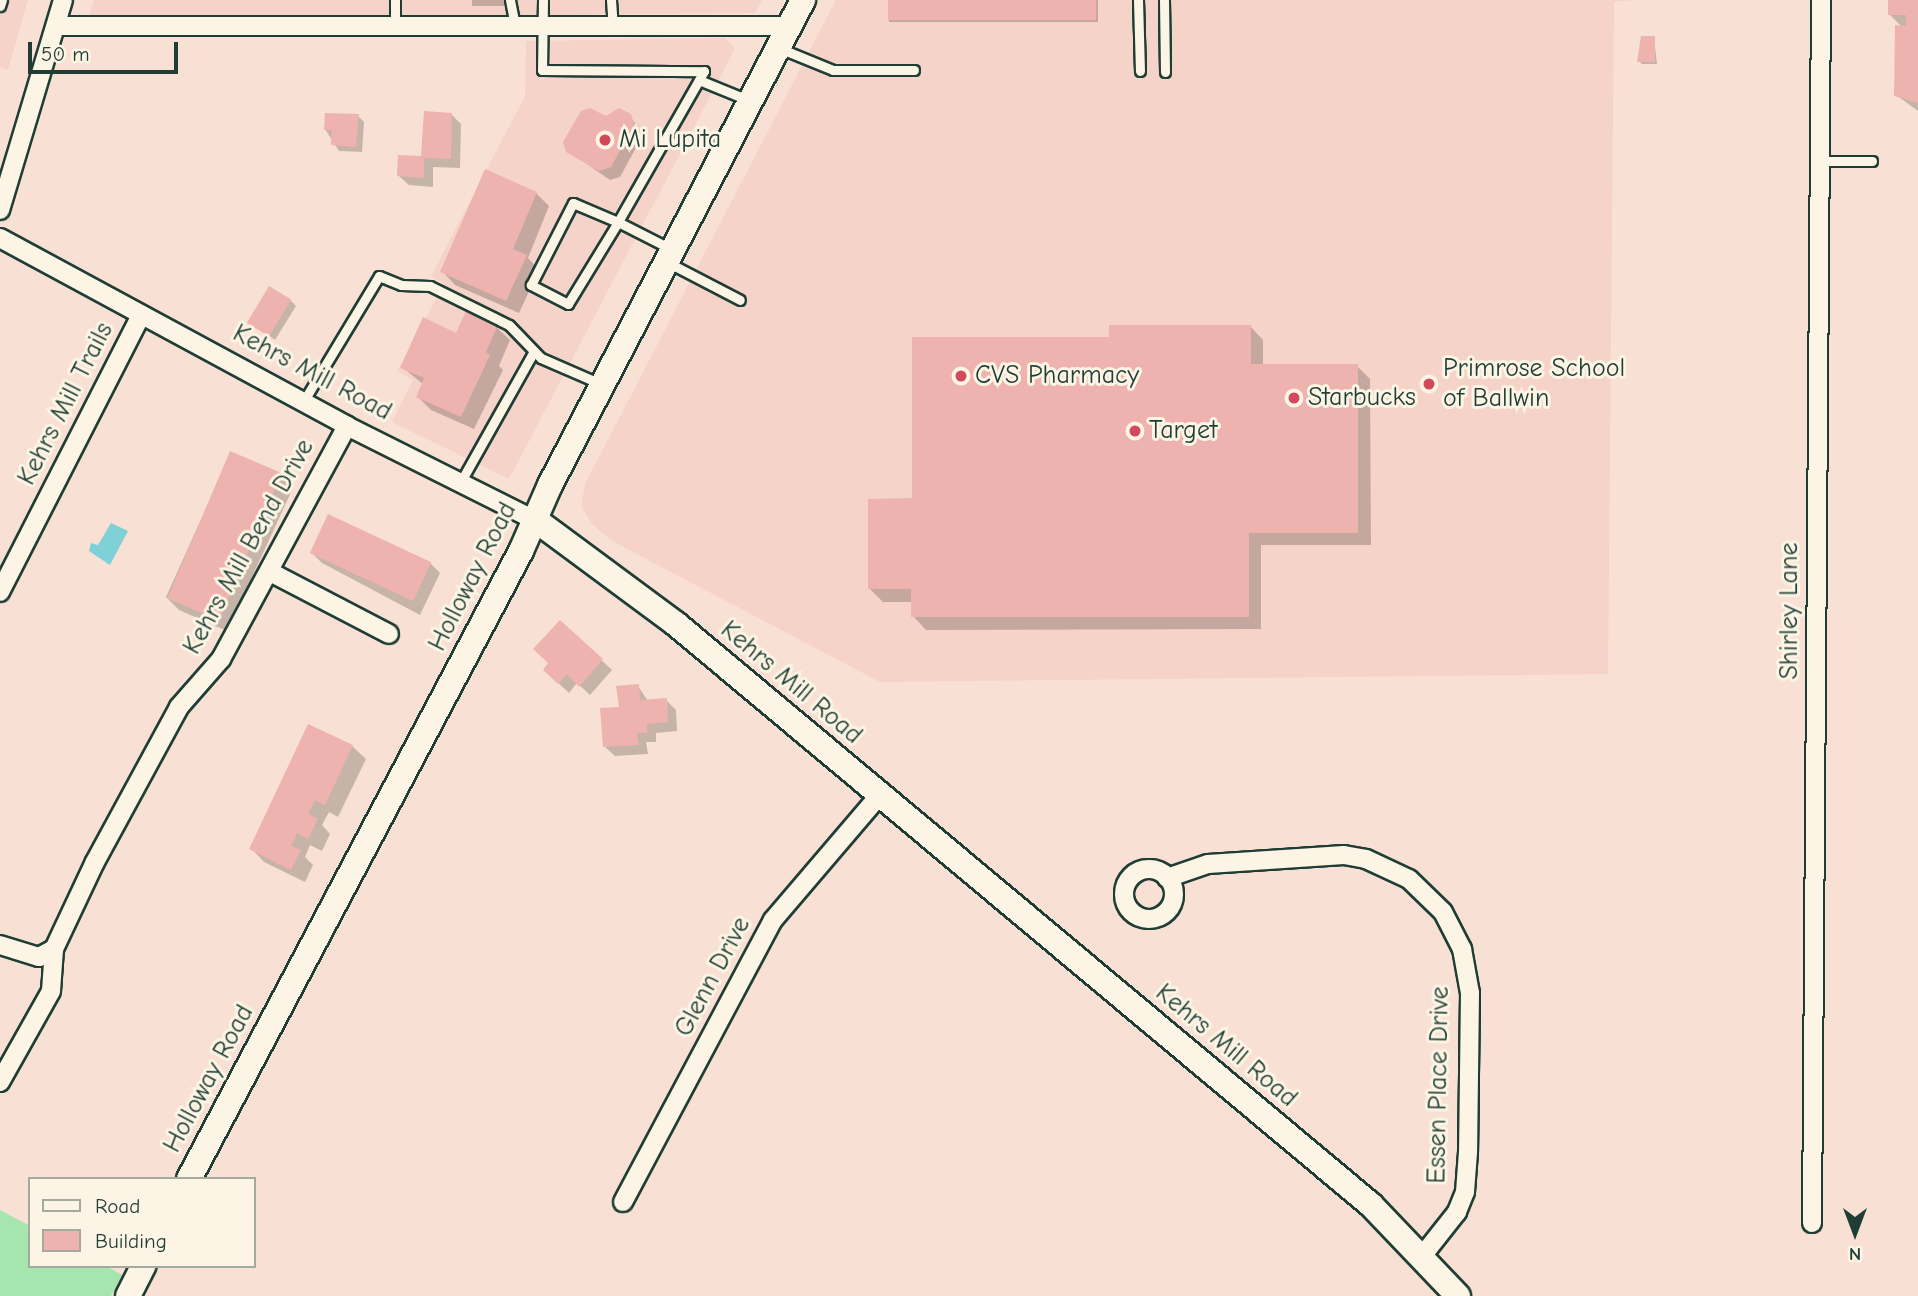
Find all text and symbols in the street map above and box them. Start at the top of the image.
scale bar [32,28,182,72]
text: 50 m [41,42,90,66]
place label: Mi Lupita [619,124,721,156]
marker: Mi Lupita [597,132,613,148]
street label: Kehrs Mill Trails [12,317,120,491]
street label: Kehrs Mill Road [227,318,397,428]
place label: Primrose School of Ballwin [1443,353,1625,414]
place label: CVS Pharmacy [975,360,1139,392]
marker: CVS Pharmacy [953,368,969,384]
marker: Primrose School of Ballwin [1421,376,1437,392]
place label: Starbucks [1308,382,1416,414]
marker: Starbucks [1286,390,1302,406]
place label: Target [1149,415,1217,447]
marker: Target [1127,423,1143,439]
street label: Kehrs Mill Bend Drive [177,434,321,660]
street label: Holloway Road [422,498,524,656]
street label: Shirley Lane [1774,543,1806,679]
street label: Kehrs Mill Road [714,615,868,751]
street label: Glenn Drive [669,912,757,1042]
street label: Kehrs Mill Road [1149,978,1303,1114]
street label: Essen Place Drive [1422,986,1456,1184]
street label: Holloway Road [157,1000,261,1158]
legend [28,1177,256,1268]
text: Road [95,1194,140,1218]
north arrow [1820,1198,1890,1268]
text: Building [95,1229,167,1253]
text: N [1849,1243,1861,1265]

